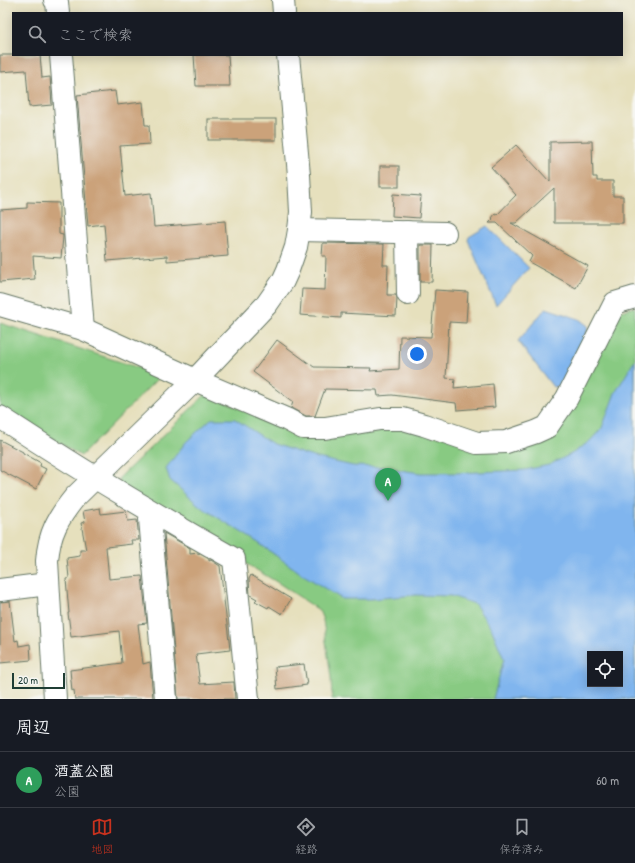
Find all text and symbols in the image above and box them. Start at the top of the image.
search box [12,12,623,56]
icon: search [26,23,48,45]
text: ここで検索 [58,24,133,45]
your location [407,344,427,364]
pin: A [375,468,401,501]
map controls [587,651,623,687]
button: locate [587,651,623,687]
scale bar [12,671,65,690]
text: 20 m [18,673,38,687]
text: 周辺 [16,715,50,738]
text: 酒蓋公園 [54,760,114,781]
text: A [26,771,32,789]
text: 60 m [596,771,619,789]
text: 公園 [54,782,80,800]
tab: 地図 [91,816,113,856]
tab: 経路 [295,816,317,856]
tab: 保存済み [500,816,544,856]

